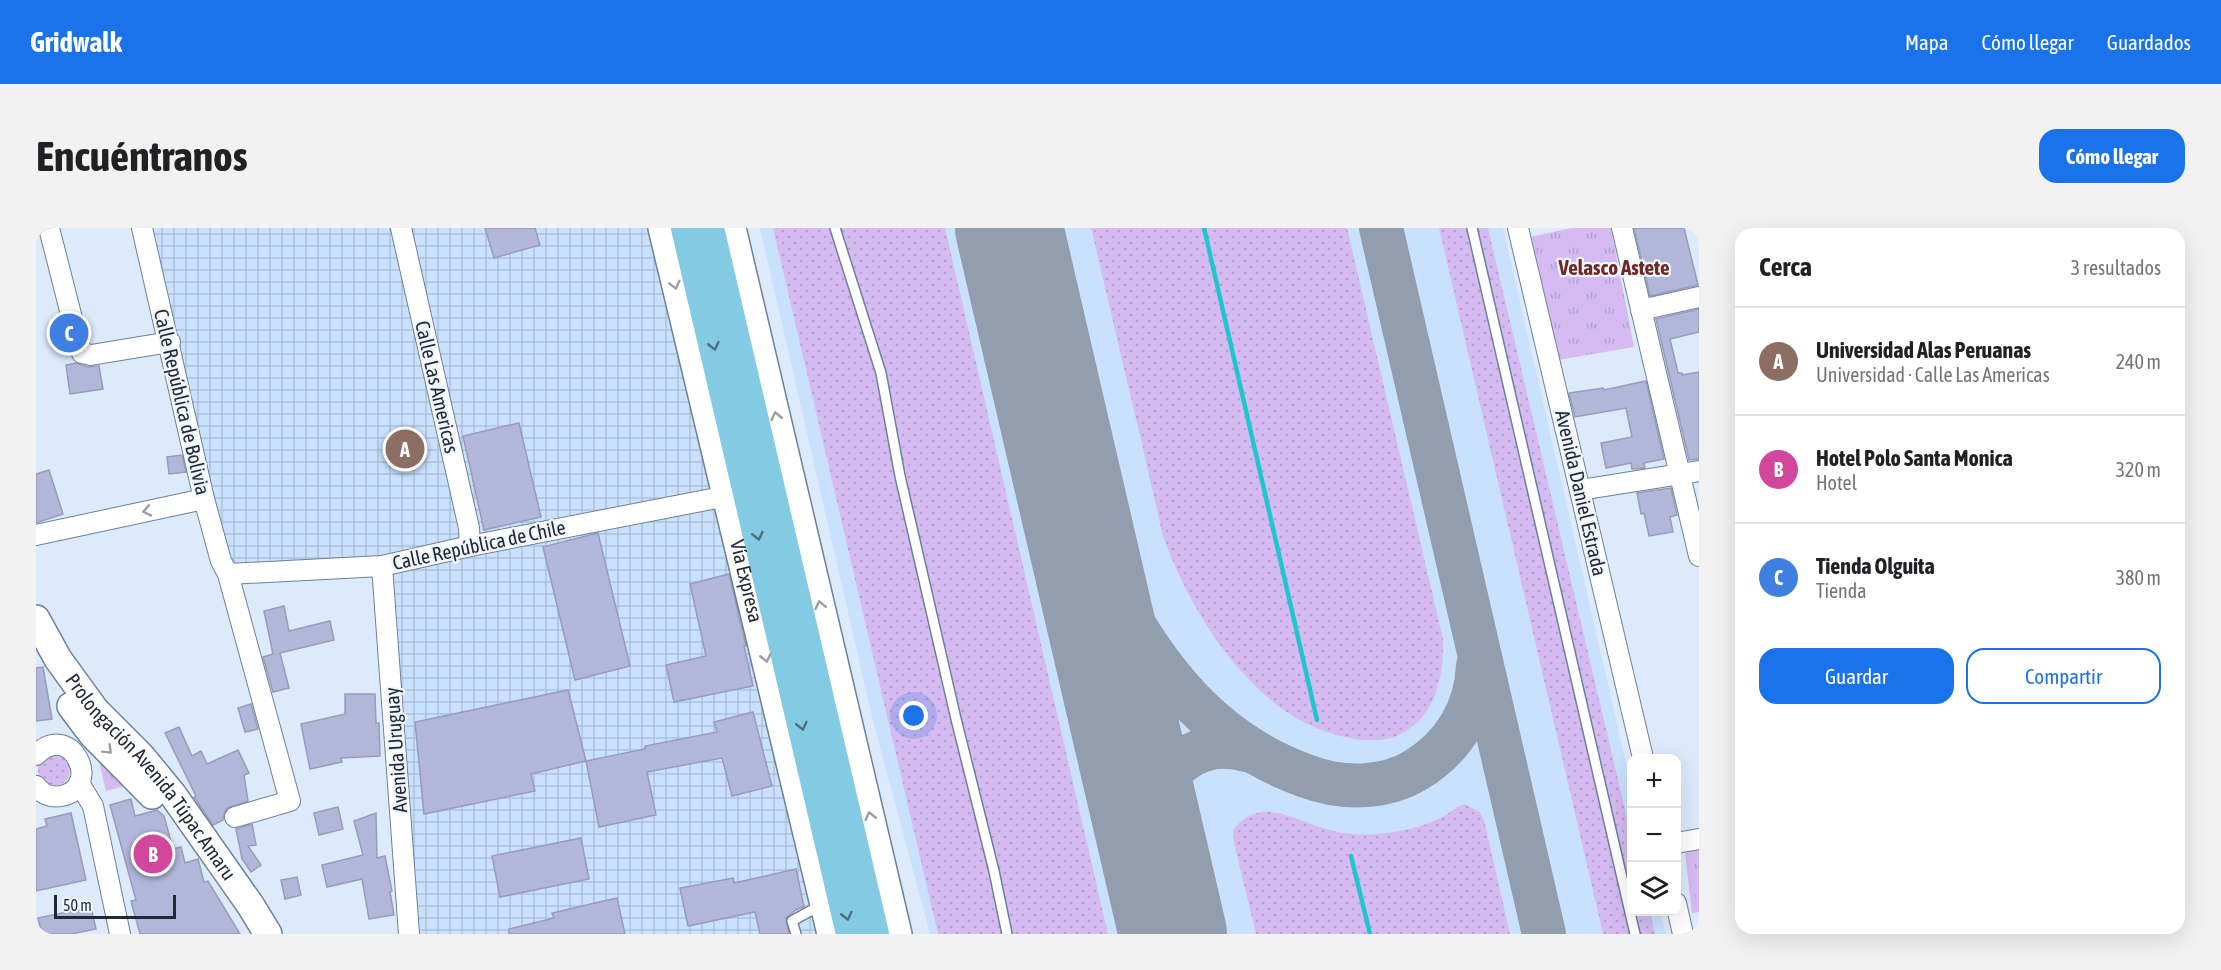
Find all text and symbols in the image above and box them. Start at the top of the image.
text: Gridwalk [30,26,122,58]
text: Mapa [1905,30,1949,54]
text: Cómo llegar [1982,30,2074,54]
text: Guardados [2107,30,2191,54]
button: Cómo llegar [2039,129,2185,183]
text: Encuéntranos [36,132,248,180]
text: Cerca [1759,252,1812,282]
district label: Velasco Astete [1558,255,1669,279]
text: 3 resultados [2071,256,2161,279]
one-way arrow [668,280,681,290]
street label: Calle República de Bolivia [150,307,215,497]
pin: C [50,310,88,356]
street label: Calle Las Americas [411,319,464,455]
text: Universidad Alas Peruanas [1816,337,2031,363]
one-way arrow [706,341,719,351]
text: A [1774,350,1783,373]
text: 240 m [2116,350,2161,373]
text: Universidad · Calle Las Americas [1816,363,2050,386]
street label: Avenida Daniel Estrada [1551,408,1612,578]
one-way arrow [770,411,783,421]
pin: A [386,426,424,472]
text: Hotel Polo Santa Monica [1816,445,2013,471]
text: B [1774,458,1783,481]
text: 320 m [2116,458,2161,481]
text: Hotel [1816,471,1857,494]
one-way arrow [142,504,152,517]
street label: Calle República de Chile [390,515,568,574]
one-way arrow [751,531,764,541]
street label: Vía Expresa [726,537,768,624]
text: Tienda Olguita [1816,553,1935,579]
text: C [1774,566,1783,589]
text: 380 m [2116,566,2161,589]
text: Tienda [1816,579,1867,602]
one-way arrow [815,601,828,611]
button: Guardar [1759,648,1954,704]
button: Compartir [1966,648,2161,704]
one-way arrow [758,653,771,663]
street label: Prolongación Avenida Túpac Amaru [61,669,241,884]
street label: Avenida Uruguay [380,686,411,814]
your location [899,701,928,730]
one-way arrow [795,721,808,731]
one-way arrow [100,742,111,753]
map controls [1627,754,1681,916]
button: + [1627,754,1681,808]
button: − [1627,808,1681,862]
one-way arrow [864,811,877,821]
pin: B [134,832,172,876]
button: layers [1627,862,1681,916]
scale bar [54,892,176,920]
text: 50 m [63,896,92,914]
one-way arrow [839,911,852,921]

